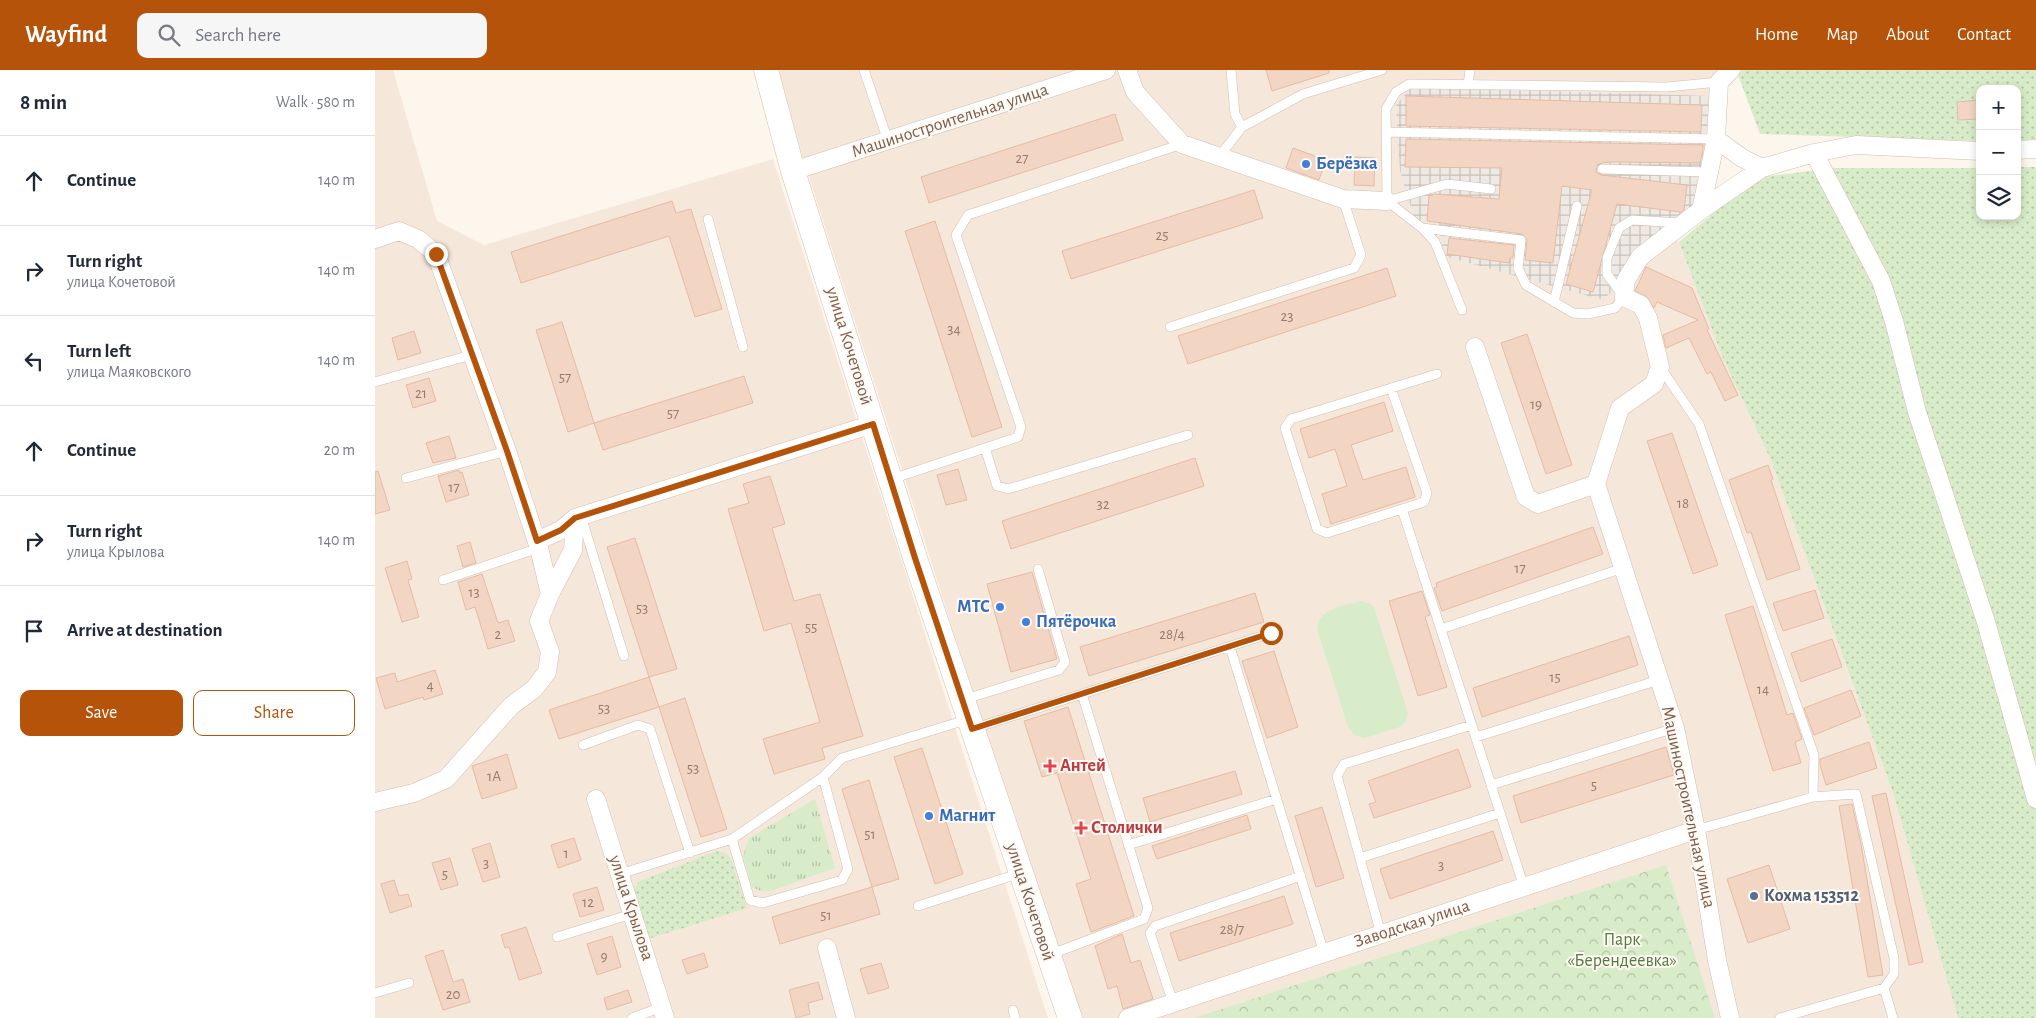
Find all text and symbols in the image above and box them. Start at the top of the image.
search box [137,13,487,58]
icon: search [155,21,183,49]
text: Wayfind [25,23,107,47]
text: Search here [195,26,281,45]
text: Home [1755,26,1798,44]
text: Map [1826,26,1858,44]
text: About [1886,26,1929,44]
text: Contact [1957,26,2011,44]
street label: Машиностроительная улица [849,81,1051,161]
map controls [1976,85,2021,220]
button: + [1976,85,2021,130]
text: 8 min [20,92,67,113]
text: Walk · 580 m [276,94,355,110]
button: − [1976,130,2021,175]
house number: 27 [1015,151,1029,166]
place label: Берёзка [1316,155,1378,173]
marker: Берёзка [1300,158,1312,170]
icon: ahead [20,167,48,195]
text: Continue [67,171,136,190]
text: 140 m [318,172,355,188]
button: layers [1976,175,2021,220]
house number: 25 [1155,228,1169,243]
route end [425,243,448,266]
text: Turn right [67,252,142,271]
icon: right [20,257,48,285]
text: 140 m [318,262,355,278]
text: улица Кочетовой [67,274,176,290]
street label: улица Кочетовой [822,284,876,407]
house number: 23 [1280,309,1294,324]
house number: 34 [947,322,961,337]
text: Turn left [67,342,131,361]
icon: left [20,347,48,375]
text: 140 m [318,352,355,368]
text: улица Маяковского [67,364,191,380]
house number: 57 [559,370,571,385]
house number: 21 [415,386,427,401]
house number: 19 [1530,397,1542,412]
house number: 57 [667,406,679,421]
icon: ahead [20,437,48,465]
text: Continue [67,441,136,460]
text: 20 m [324,442,355,458]
house number: 17 [448,480,460,495]
house number: 18 [1677,496,1689,511]
house number: 32 [1096,497,1110,512]
text: Turn right [67,522,142,541]
icon: right [20,527,48,555]
text: 140 m [318,532,355,548]
text: улица Крылова [67,544,164,560]
house number: 17 [1514,561,1526,576]
house number: 13 [468,585,480,600]
place label: МТС [957,598,990,616]
house number: 53 [636,601,648,616]
marker: МТС [994,601,1006,613]
place label: Пятёрочка [1036,613,1117,631]
marker: Пятёрочка [1020,616,1032,628]
icon: arrive [20,617,48,645]
house number: 55 [805,620,817,635]
text: Arrive at destination [67,621,223,640]
route start [1260,622,1283,645]
house number: 2 [495,627,502,642]
house number: 28/4 [1159,627,1185,642]
house number: 15 [1549,670,1561,685]
house number: 4 [426,678,434,693]
house number: 14 [1757,682,1769,697]
button: Save [20,690,183,736]
button: Share [193,690,355,736]
house number: 53 [598,701,610,716]
street label: Машиностроительная улица [1658,704,1718,910]
place label: Антей [1060,757,1106,775]
marker: Антей [1044,760,1056,772]
house number: 53 [687,761,699,776]
house number: 1А [487,769,501,784]
house number: 5 [1591,778,1597,793]
place label: Магнит [939,807,996,825]
marker: Магнит [923,810,935,822]
place label: Столички [1091,819,1163,837]
marker: Столички [1075,822,1087,834]
house number: 51 [864,827,876,842]
street label: улица Кочетовой [1002,840,1057,963]
house number: 1 [563,846,569,861]
street label: улица Крылова [605,852,657,963]
house number: 3 [483,856,489,871]
house number: 3 [1438,858,1444,873]
house number: 5 [442,867,448,882]
place label: Кохма 153512 [1764,887,1859,905]
marker: Кохма 153512 [1748,890,1760,902]
house number: 12 [582,895,594,910]
street label: Заводская улица [1352,897,1472,951]
house number: 51 [820,908,832,923]
house number: 28/7 [1220,922,1244,937]
park label: Парк «Берендеевка» [1567,931,1677,970]
house number: 9 [600,949,608,964]
house number: 20 [446,987,460,1002]

